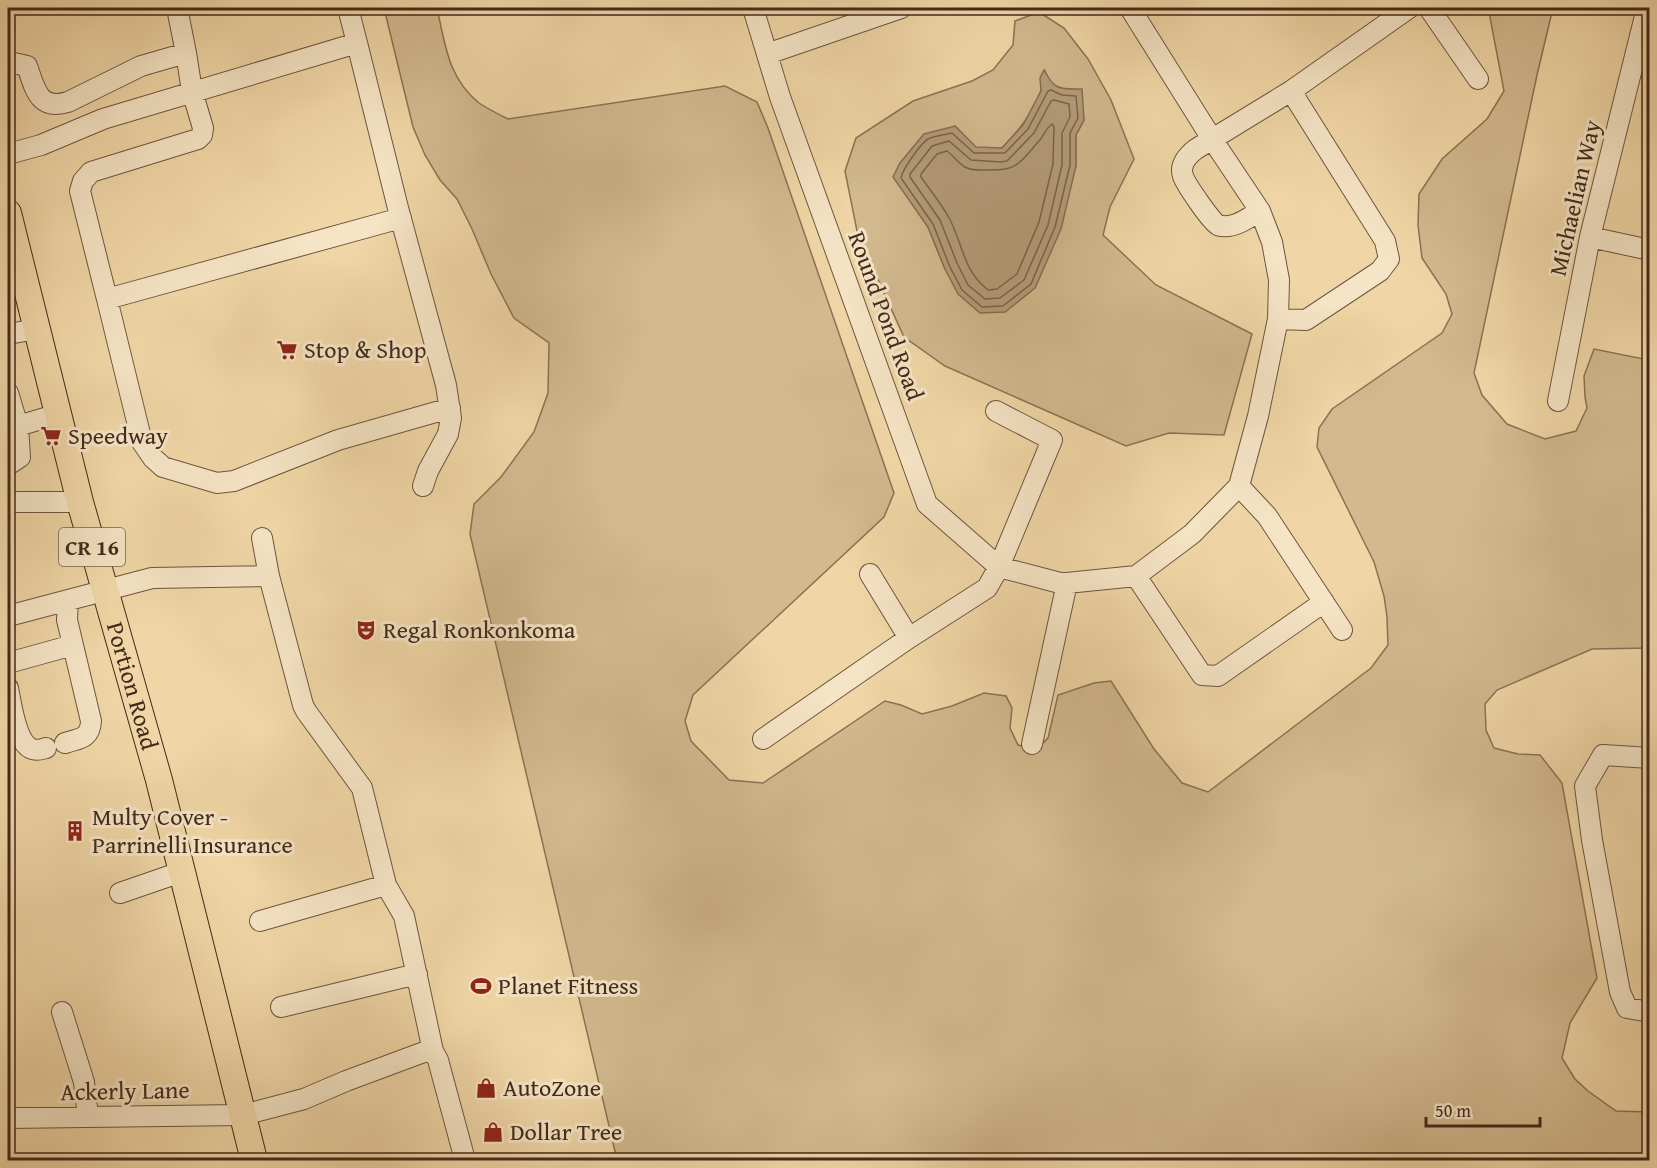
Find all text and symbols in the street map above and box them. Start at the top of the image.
street label: Michaelian Way [1540,116,1609,279]
street label: Round Pond Road [840,226,933,405]
place label: Stop & Shop [304,332,427,367]
supermarket icon: Stop & Shop [275,338,299,362]
place label: Speedway [68,418,168,453]
supermarket icon: Speedway [39,424,63,448]
road number: CR 16 [59,528,125,566]
place label: Regal Ronkonkoma [383,612,576,647]
street label: Portion Road [98,618,168,754]
theatre icon: Regal Ronkonkoma [354,618,378,642]
place label: Multy Cover - Parrinelli Insurance [92,799,293,862]
building icon: Multy Cover - Parrinelli Insurance [63,819,87,843]
place label: Planet Fitness [498,968,638,1003]
sports icon: Planet Fitness [469,974,493,998]
place label: AutoZone [503,1070,601,1105]
street label: Ackerly Lane [60,1072,190,1109]
shop icon: AutoZone [474,1076,498,1100]
scale bar [1426,1090,1540,1128]
text: 50 m [1435,1097,1471,1124]
place label: Dollar Tree [510,1114,622,1149]
shop icon: Dollar Tree [481,1120,505,1144]

